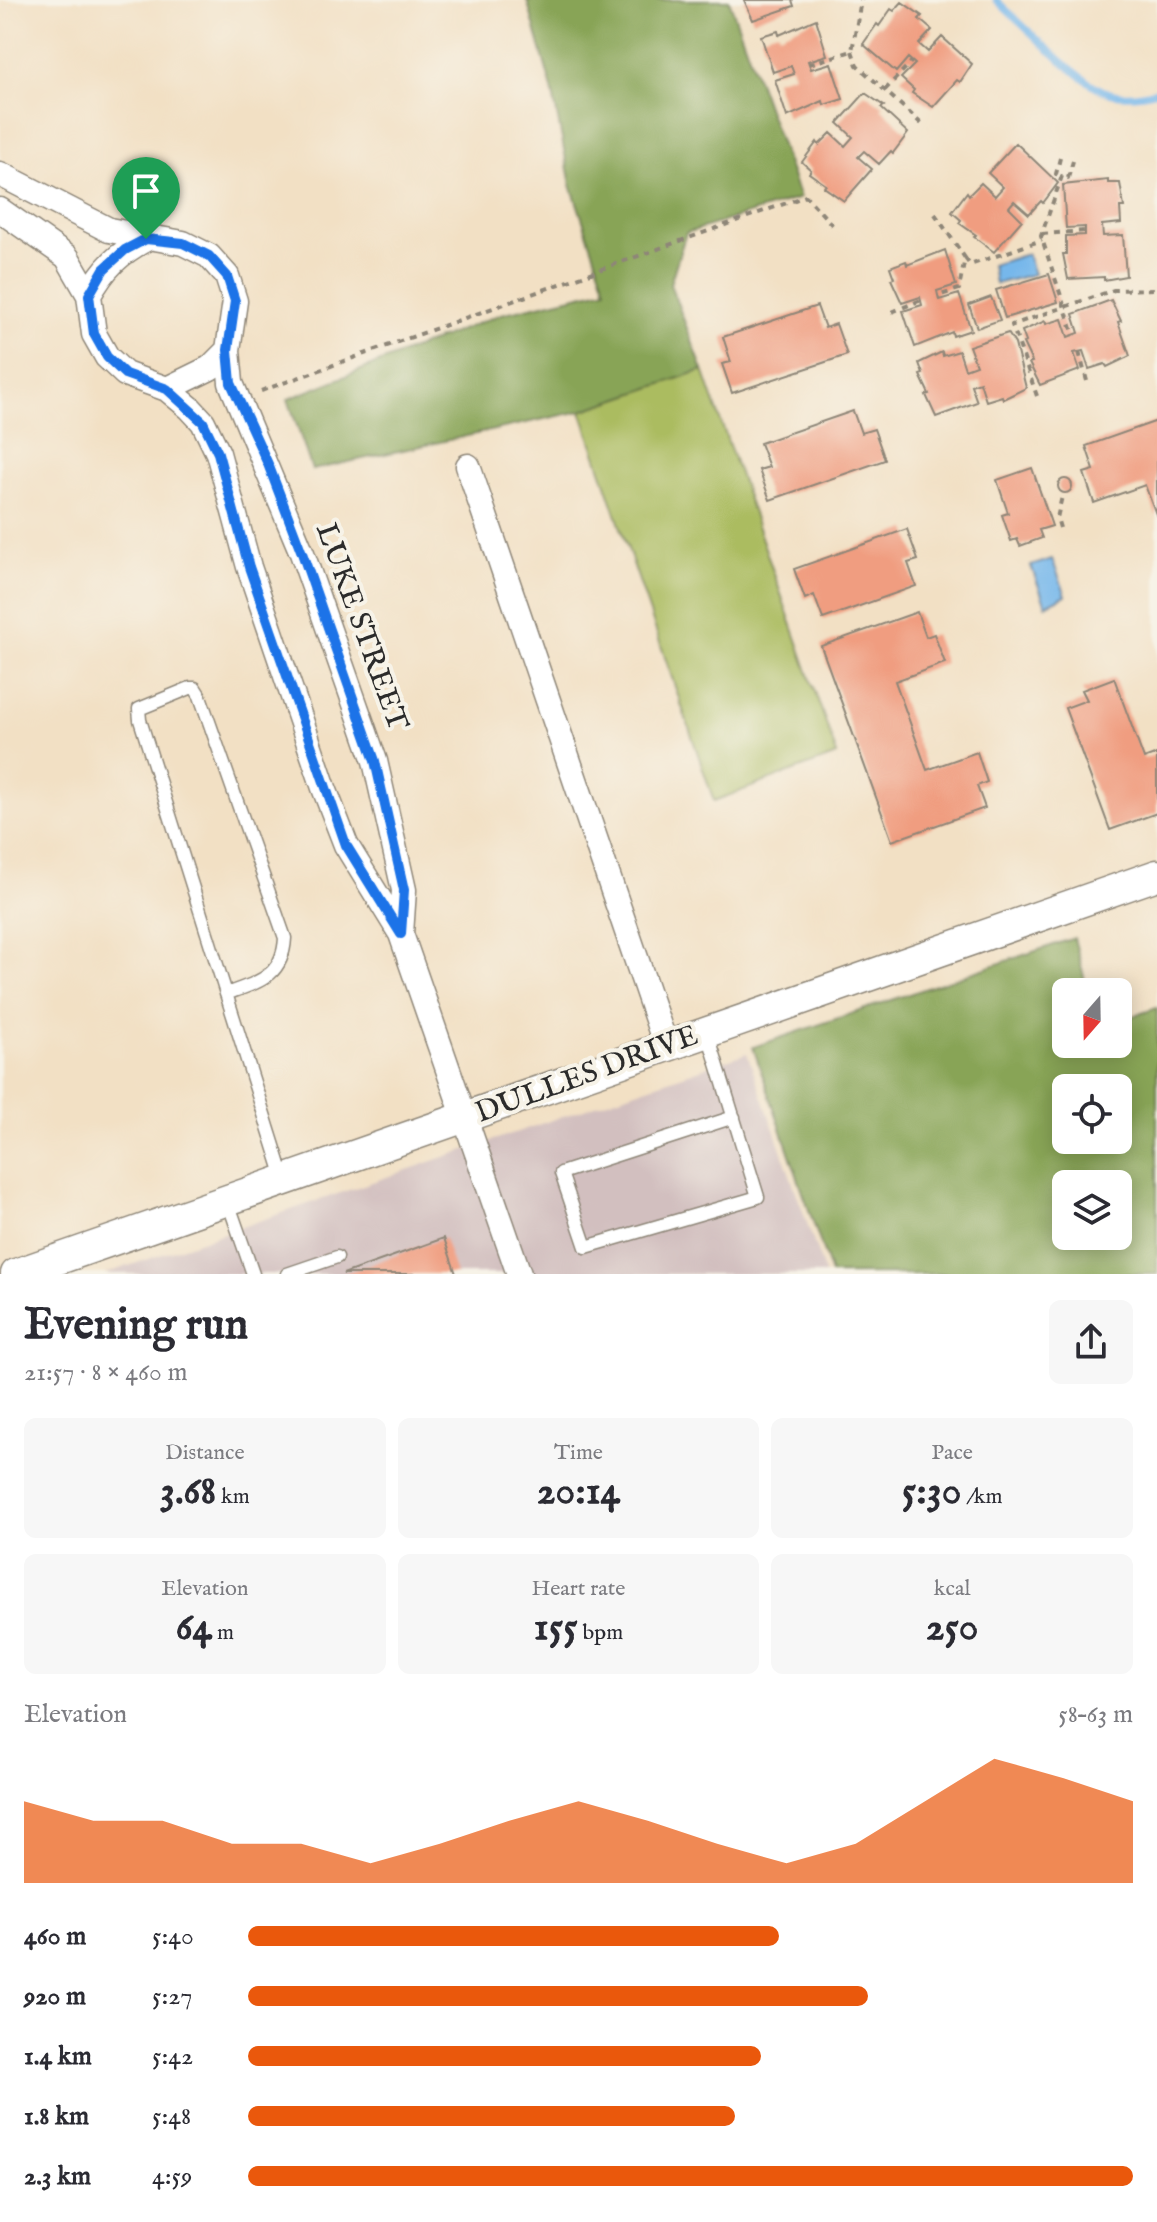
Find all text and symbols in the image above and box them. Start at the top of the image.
pin [112,157,180,239]
icon: arrive [124,169,168,213]
street label: LUKE STREET [306,518,416,736]
north arrow [1052,978,1132,1058]
map controls [1052,978,1132,1250]
street label: DULLES DRIVE [470,1017,704,1133]
button: locate [1052,1074,1132,1154]
button: layers [1052,1170,1132,1250]
text: Evening run [24,1298,248,1354]
button: share [1049,1300,1133,1384]
text: 21:57 · 8 × 460 m [24,1356,188,1389]
text: Distance [165,1439,245,1467]
text: Time [554,1439,603,1467]
text: Pace [931,1439,973,1467]
text: 3.68 [160,1467,216,1518]
text: 20:14 [537,1467,620,1518]
text: 5:30 [902,1467,961,1518]
text: km [216,1483,250,1511]
text: /km [961,1483,1003,1511]
text: Elevation [161,1575,248,1603]
text: Heart rate [532,1575,625,1603]
text: kcal [934,1575,970,1603]
text: 64 [176,1603,212,1654]
text: 155 [534,1603,578,1654]
text: 250 [926,1603,978,1654]
text: m [212,1619,234,1647]
text: bpm [578,1619,623,1647]
text: Elevation [24,1698,127,1731]
text: 58–63 m [1058,1698,1133,1731]
text: 460 m [24,1920,86,1953]
text: 5:40 [152,1920,194,1953]
text: 920 m [24,1980,86,2013]
text: 5:27 [152,1980,192,2013]
text: 1.4 km [24,2040,92,2073]
text: 5:42 [152,2040,193,2073]
text: 1.8 km [24,2100,89,2133]
text: 5:48 [152,2100,191,2133]
text: 2.3 km [24,2160,91,2193]
text: 4:59 [152,2160,192,2193]

